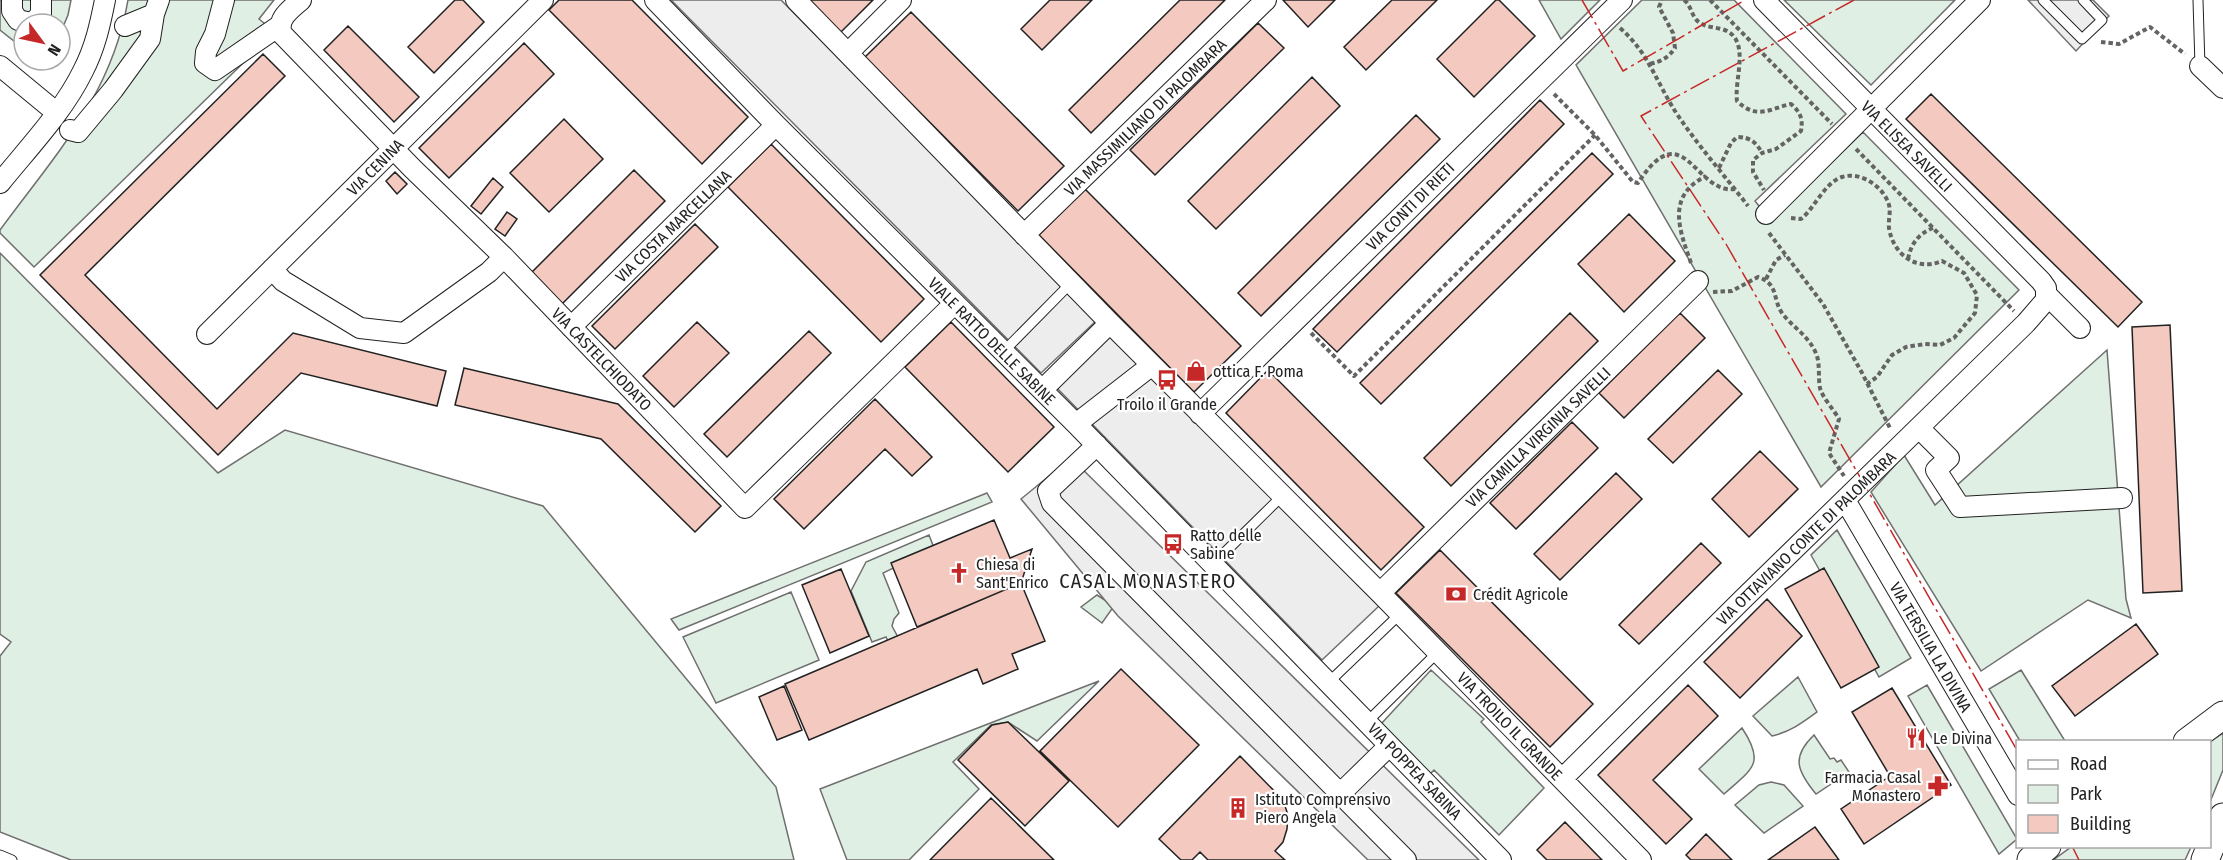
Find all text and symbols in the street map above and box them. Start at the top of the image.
north arrow [12,12,72,72]
street label: VIA MASSIMILIANO DI PALOMBARA [1060,34,1231,200]
text: N [44,41,65,59]
street label: VIA ELISEA SAVELLI [1857,97,1956,196]
street label: VIA CENINA [343,135,408,200]
street label: VIA CONTI DI RIETI [1362,158,1458,254]
street label: VIA COSTA MARCELLANA [612,166,736,286]
street label: VIALE RATTO DELLE SABINE [924,274,1059,409]
street label: VIA CASTELCHIODATO [548,304,656,415]
shop icon: ottica F. Poma [1184,359,1208,383]
place label: ottica F. Poma [1213,362,1304,381]
street label: VIA CAMILLA VIRGINIA SAVELLI [1462,363,1615,511]
bus stop icon: Troilo il Grande [1155,368,1179,392]
place label: Troilo il Grande [1117,395,1217,414]
street label: VIA OTTAVIANO CONTE DI PALOMBARA [1713,447,1900,629]
place label: Ratto delle Sabine [1190,526,1262,563]
bus stop icon: Ratto delle Sabine [1161,532,1185,556]
place label: Chiesa di Sant'Enrico [976,555,1049,592]
church icon: Chiesa di Sant'Enrico [947,561,971,585]
district label: CASAL MONASTERO [1059,569,1237,593]
street label: VIA TERSILIA LA DIVINA [1886,579,1976,716]
bank icon: Crédit Agricole [1444,582,1468,606]
place label: Crédit Agricole [1473,585,1568,604]
street label: VIA TROILO IL GRANDE [1453,668,1566,784]
street label: VIA POPPEA SABINA [1364,719,1466,824]
restaurant icon: Le Divina [1904,726,1928,750]
place label: Le Divina [1933,729,1992,748]
legend [2016,740,2211,848]
text: Road [2070,753,2107,775]
place label: Farmacia Casal Monastero [1825,768,1921,805]
pharmacy icon: Farmacia Casal Monastero [1926,774,1950,798]
text: Park [2070,783,2103,805]
place label: Istituto Comprensivo Piero Angela [1255,790,1391,827]
building icon: Istituto Comprensivo Piero Angela [1226,796,1250,820]
text: Building [2070,813,2131,835]

